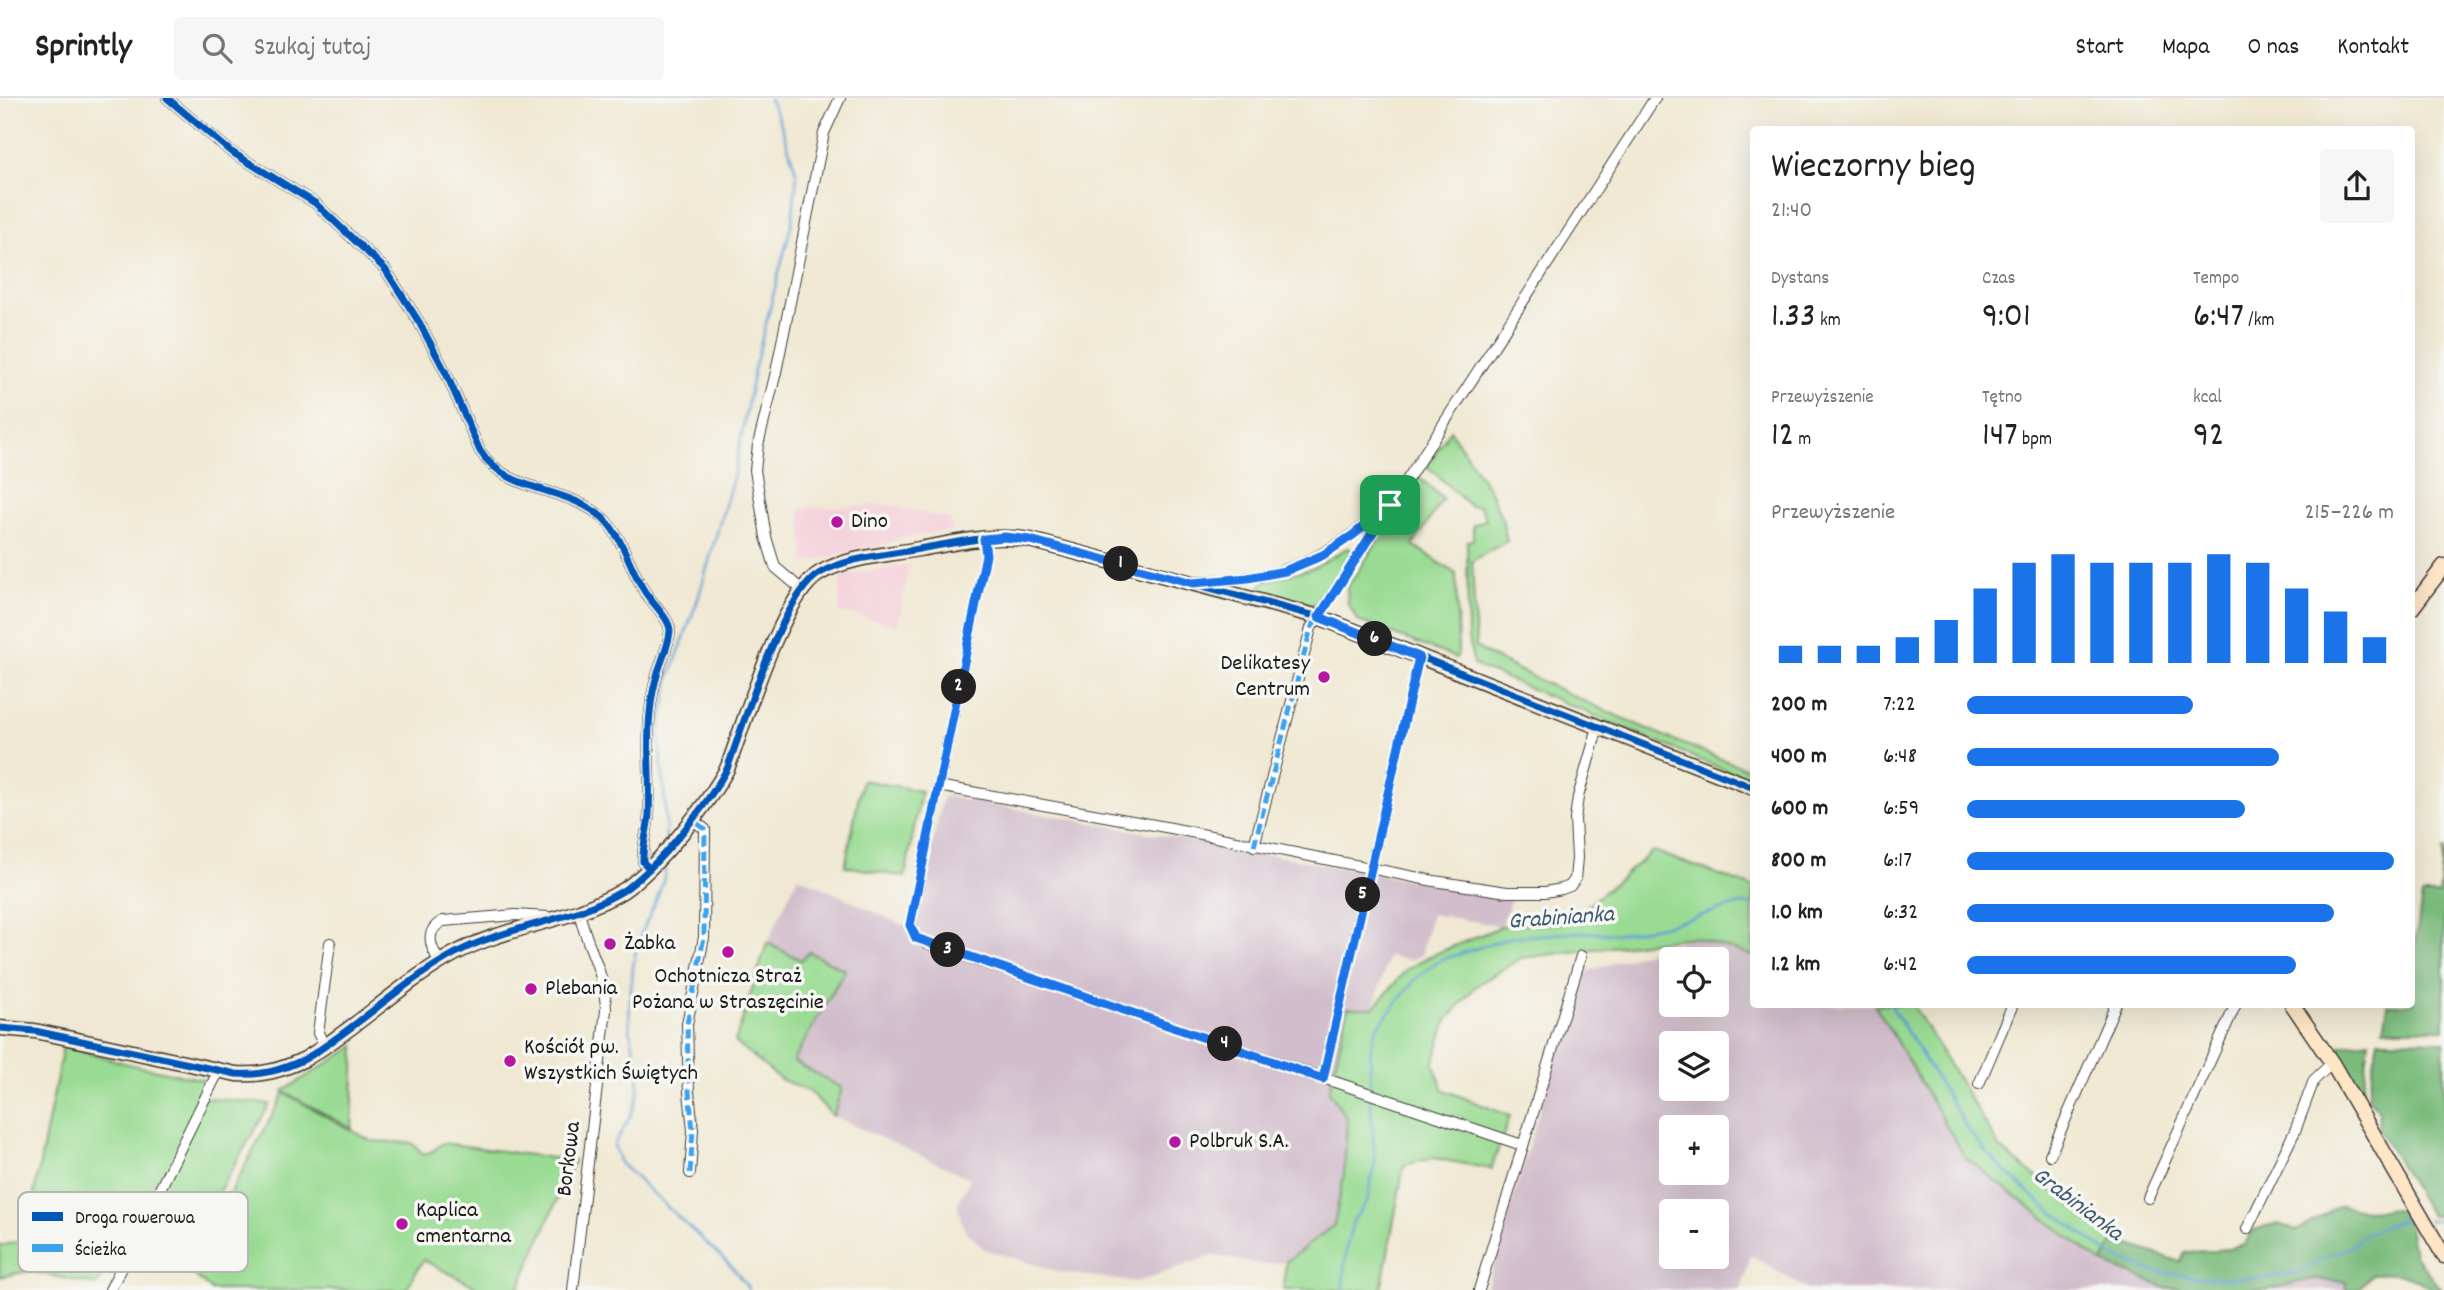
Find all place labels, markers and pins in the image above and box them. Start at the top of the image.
pin [1360,475,1420,535]
place label: Dino [851,506,888,539]
marker: Dino [829,514,845,530]
pin: 1 [1104,546,1138,582]
pin: 6 [1358,622,1392,656]
place label: Delikatesy Centrum [1221,648,1311,707]
marker: Delikatesy Centrum [1316,669,1332,685]
pin: 2 [942,670,976,704]
pin: 5 [1346,878,1380,912]
place label: Żabka [624,928,676,961]
pin: 3 [930,932,965,968]
marker: Żabka [602,936,618,952]
marker: Ochotnicza Straż Pożana w Straszęcinie [720,944,736,960]
place label: Ochotnicza Straż Pożana w Straszęcinie [632,961,824,1020]
place label: Plebania [545,973,619,1006]
marker: Plebania [523,981,539,997]
pin: 4 [1208,1026,1242,1062]
place label: Kościół pw. Wszystkich Świętych [524,1032,698,1091]
marker: Kościół pw. Wszystkich Świętych [502,1053,518,1069]
place label: Polbruk S.A. [1189,1126,1289,1159]
marker: Polbruk S.A. [1167,1134,1183,1150]
place label: Kaplica cmentarna [416,1195,512,1254]
marker: Kaplica cmentarna [394,1216,410,1232]

